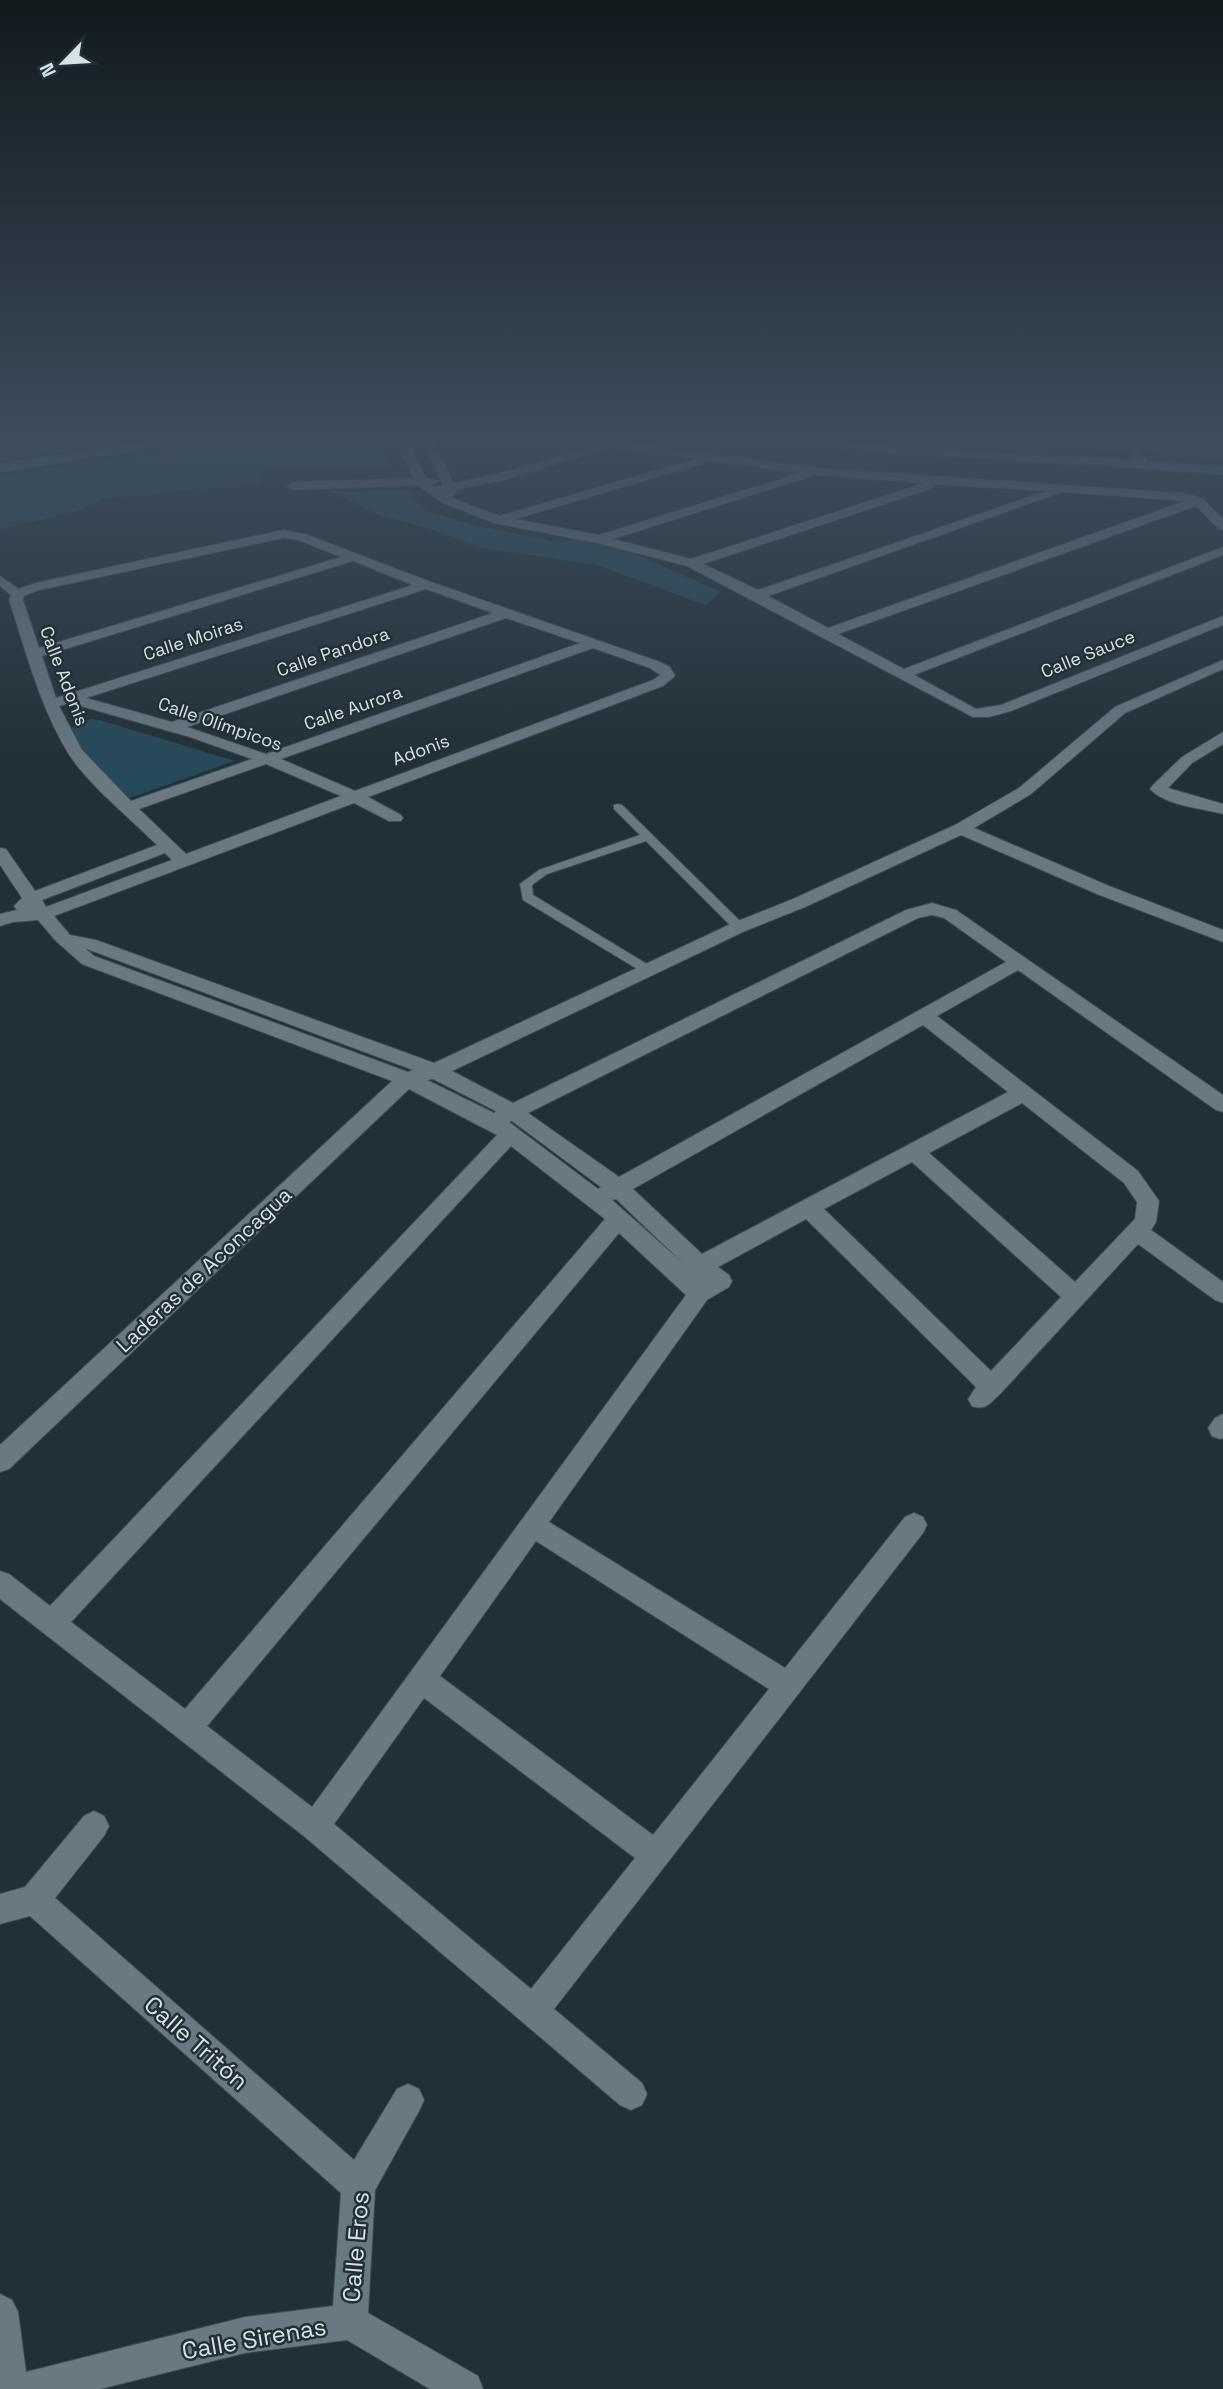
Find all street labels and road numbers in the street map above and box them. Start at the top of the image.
street label: Calle Moiras [140,612,246,665]
street label: Calle Pandora [274,622,392,682]
street label: Calle Adonis [35,623,94,729]
street label: Calle Sauce [1037,624,1138,683]
street label: Calle Aurora [301,680,405,735]
street label: Calle Olímpicos [155,692,285,756]
street label: Adonis [389,729,452,770]
street label: Laderas de Aconcagua [110,1181,297,1358]
street label: Calle Tritón [138,1989,255,2096]
street label: Calle Eros [335,2190,376,2304]
street label: Calle Sirenas [179,2311,328,2366]

